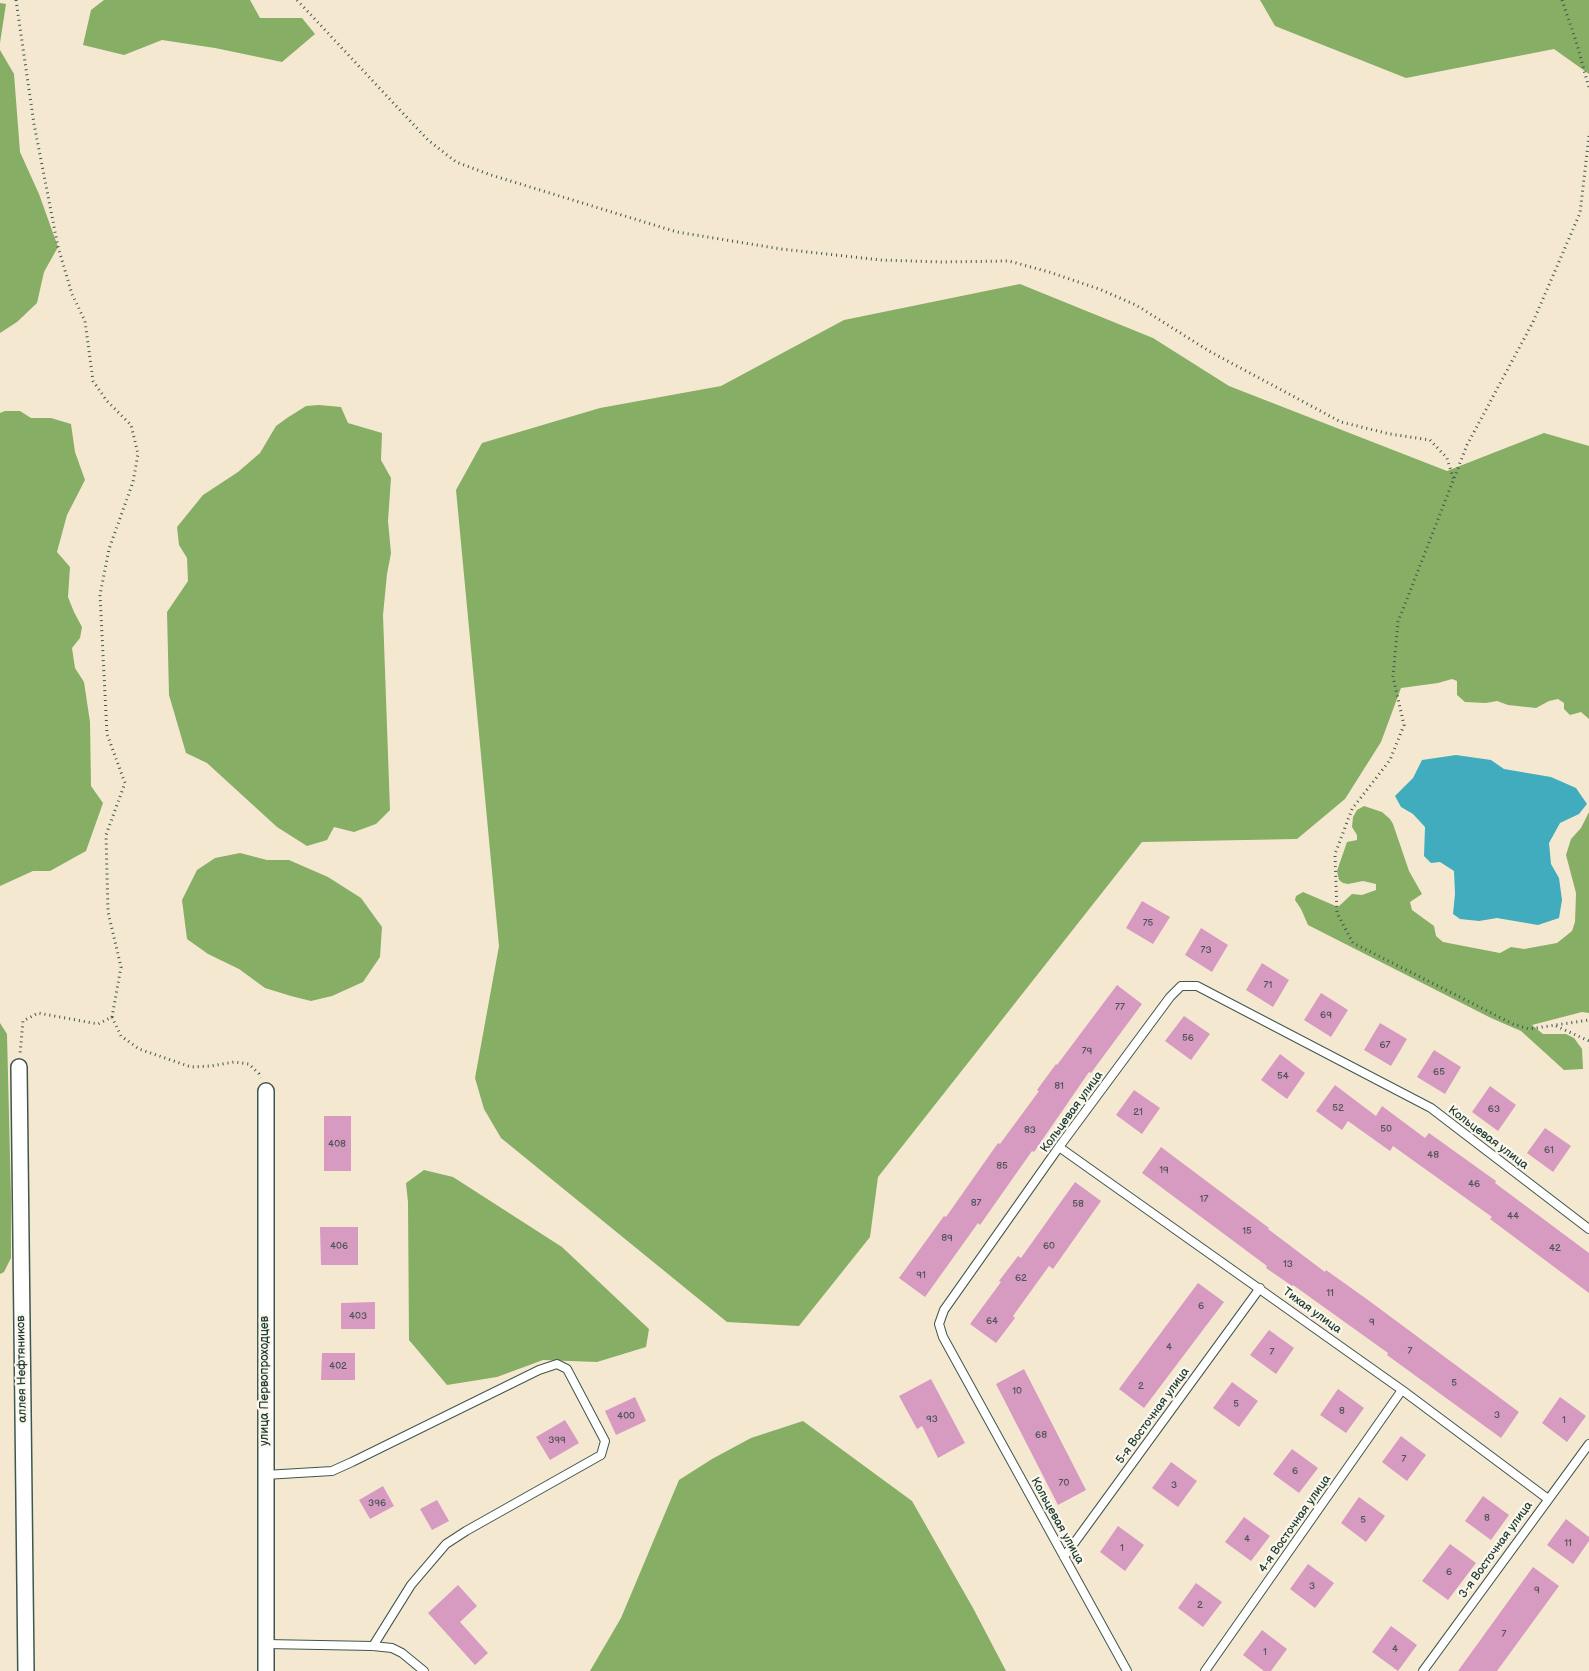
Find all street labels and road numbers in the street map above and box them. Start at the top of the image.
street label: Кольцевая улица [1038,1069,1106,1155]
street label: Кольцевая улица [1445,1103,1531,1173]
street label: Тихая улица [1280,1285,1344,1337]
street label: аллея Нефтяников [14,1315,30,1423]
street label: улица Первопроходцев [258,1316,272,1446]
street label: 5-я Восточная улица [1113,1365,1193,1467]
street label: 4-я Восточная улица [1256,1472,1334,1576]
street label: Кольцевая улица [1027,1475,1087,1567]
street label: 3-я Восточная улица [1456,1499,1536,1601]

